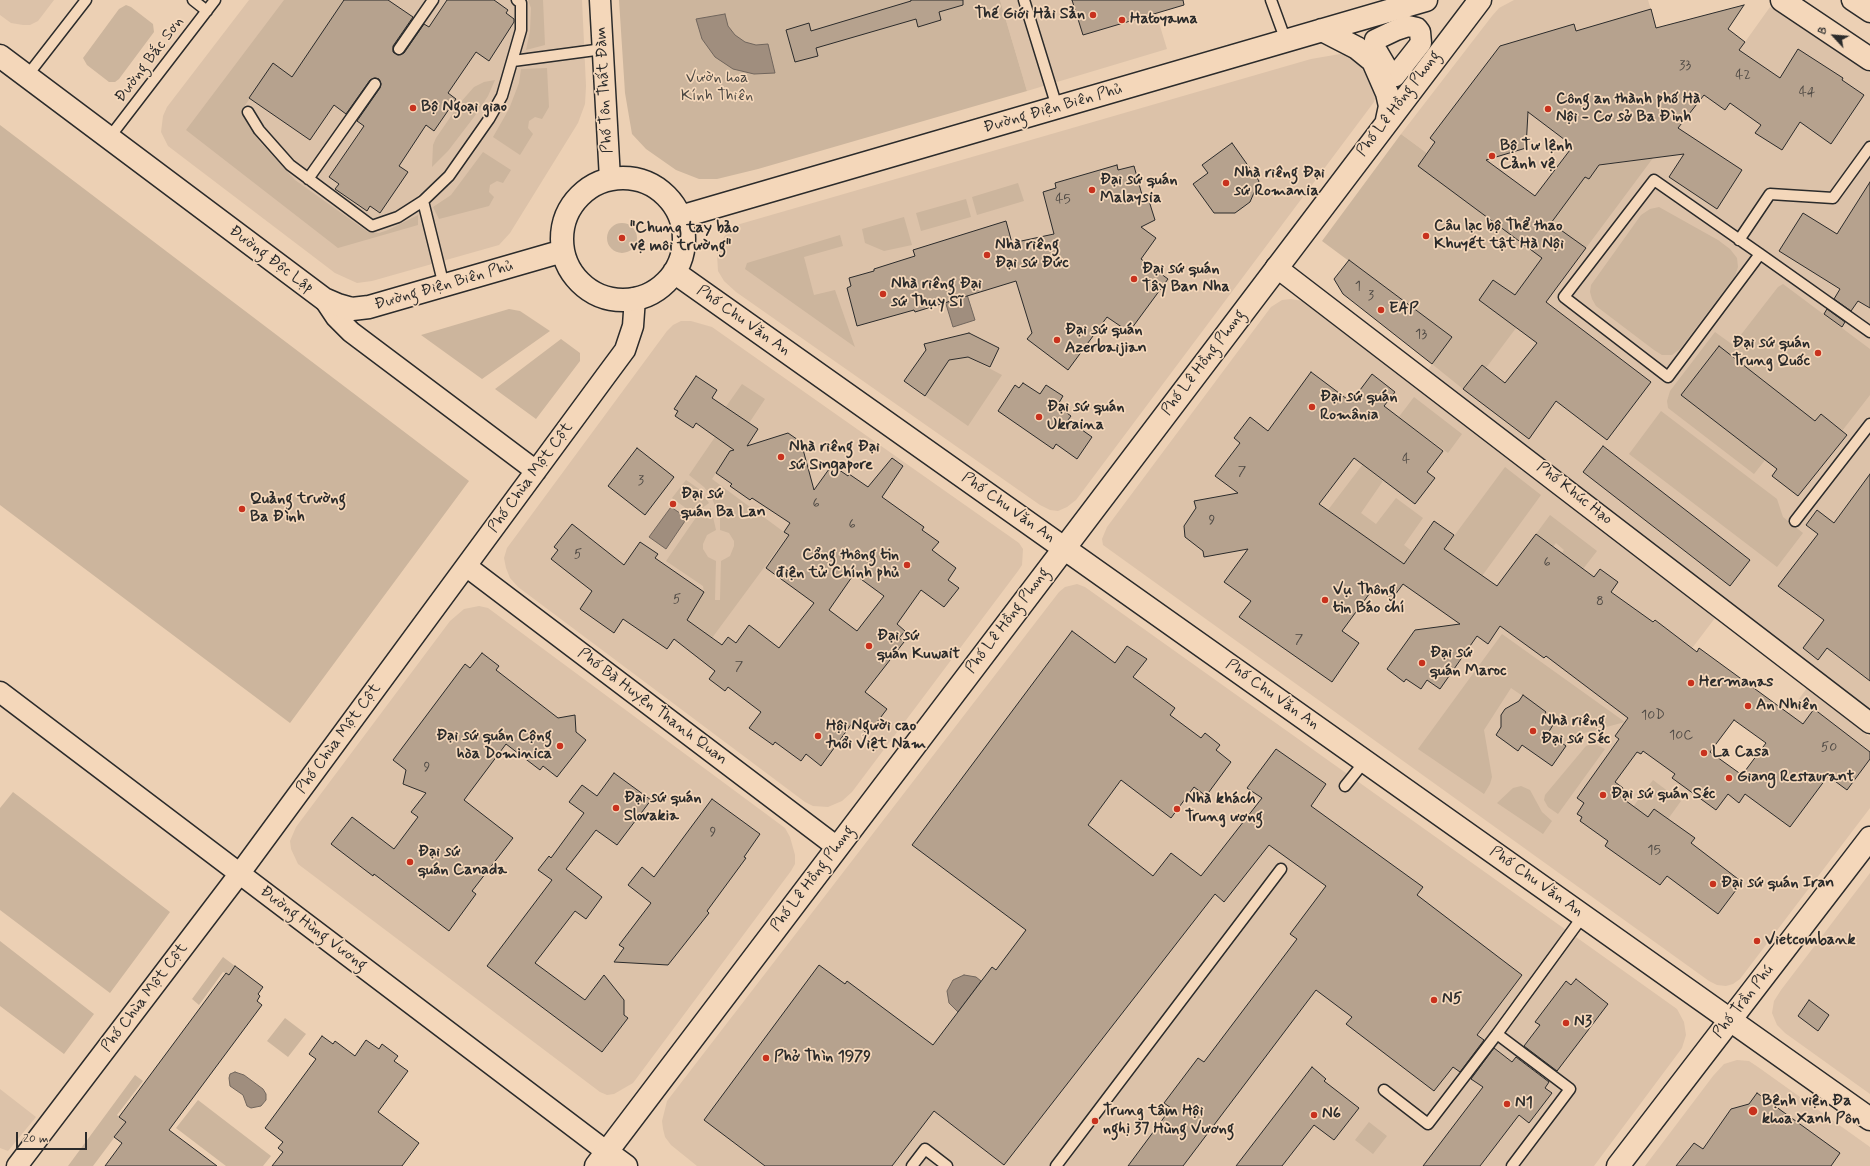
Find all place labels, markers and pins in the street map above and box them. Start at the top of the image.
place label: Thế Giới Hải Sản [975,5,1085,25]
marker: Thế Giới Hải Sản [1088,10,1098,20]
place label: Hatoyama [1130,10,1198,30]
marker: Hatoyama [1117,15,1127,25]
place label: Công an thành phố Hà Nội - Cơ sở Ba Đình [1556,90,1701,128]
place label: Bộ Ngoại giao [421,98,507,118]
marker: Bộ Ngoại giao [408,103,418,113]
marker: Công an thành phố Hà Nội - Cơ sở Ba Đình [1543,104,1553,114]
place label: Bộ Tư lệnh Cảnh vệ [1500,137,1573,175]
marker: Bộ Tư lệnh Cảnh vệ [1487,151,1497,161]
place label: Nhà riêng Đại sứ Romania [1234,164,1325,202]
place label: Đại sứ quán Malaysia [1100,171,1177,209]
marker: Nhà riêng Đại sứ Romania [1221,178,1231,188]
marker: Đại sứ quán Malaysia [1087,185,1097,195]
place label: Câu lạc bộ Thể thao Khuyết tật Hà Nội [1434,217,1564,255]
place label: "Chung tay bảo vệ môi trường" [630,219,739,257]
marker: Câu lạc bộ Thể thao Khuyết tật Hà Nội [1421,231,1431,241]
marker: "Chung tay bảo vệ môi trường" [617,233,627,243]
place label: Nhà riêng Đại sứ Đức [995,236,1069,274]
marker: Nhà riêng Đại sứ Đức [982,250,992,260]
place label: Đại sứ quán Tây Ban Nha [1142,260,1230,298]
marker: Đại sứ quán Tây Ban Nha [1129,274,1139,284]
place label: Nhà riêng Đại sứ Thụy Sĩ [891,275,982,313]
marker: Nhà riêng Đại sứ Thụy Sĩ [878,289,888,299]
place label: EAP [1389,300,1419,320]
marker: EAP [1376,305,1386,315]
place label: Đại sứ quán Azerbaijian [1065,321,1147,359]
place label: Đại sứ quán Trung Quốc [1732,334,1810,372]
marker: Đại sứ quán Azerbaijian [1052,335,1062,345]
marker: Đại sứ quán Trung Quốc [1813,348,1823,358]
place label: Đại sứ quán România [1320,388,1397,426]
place label: Đại sứ quán Ukraina [1047,398,1124,436]
marker: Đại sứ quán România [1307,402,1317,412]
marker: Đại sứ quán Ukraina [1034,412,1044,422]
place label: Nhà riêng Đại sứ Singapore [789,438,880,476]
marker: Nhà riêng Đại sứ Singapore [776,452,786,462]
place label: Đại sứ quán Ba Lan [681,485,766,523]
place label: Quảng trường Ba Đình [250,490,346,528]
marker: Đại sứ quán Ba Lan [668,499,678,509]
marker: Quảng trường Ba Đình [237,504,247,514]
place label: Cổng thông tin điện tử Chính phủ [776,546,899,584]
marker: Cổng thông tin điện tử Chính phủ [902,560,912,570]
place label: Vụ Thông tin Báo chí [1333,581,1405,619]
marker: Vụ Thông tin Báo chí [1320,595,1330,605]
place label: Đại sứ quán Kuwait [877,627,960,665]
marker: Đại sứ quán Kuwait [864,641,874,651]
place label: Đại sứ quán Maroc [1430,644,1506,682]
marker: Đại sứ quán Maroc [1417,658,1427,668]
place label: Hermanas [1699,673,1774,693]
marker: Hermanas [1686,678,1696,688]
place label: An Nhiên [1756,696,1818,716]
marker: An Nhiên [1743,701,1753,711]
place label: Nhà riêng Đại sứ Séc [1541,712,1610,750]
place label: Hội Người cao tuổi Việt Nam [826,717,926,755]
marker: Nhà riêng Đại sứ Séc [1528,726,1538,736]
place label: Đại sứ quán Cộng hòa Dominica [436,727,552,765]
marker: Hội Người cao tuổi Việt Nam [813,731,823,741]
marker: Đại sứ quán Cộng hòa Dominica [555,741,565,751]
place label: La Casa [1712,743,1769,763]
marker: La Casa [1699,748,1709,758]
place label: Giang Restaurant [1737,768,1854,788]
marker: Giang Restaurant [1724,773,1734,783]
place label: Đại sứ quán Séc [1611,785,1715,805]
place label: Đại sứ quán Slovakia [624,789,701,827]
place label: Nhà khách Trung ương [1185,790,1263,828]
marker: Đại sứ quán Séc [1598,790,1608,800]
marker: Đại sứ quán Slovakia [611,803,621,813]
marker: Nhà khách Trung ương [1172,804,1182,814]
place label: Đại sứ quán Canada [418,843,507,881]
marker: Đại sứ quán Canada [405,857,415,867]
place label: Đại sứ quán Iran [1721,874,1834,894]
marker: Đại sứ quán Iran [1708,879,1718,889]
place label: Vietcombank [1765,931,1856,951]
marker: Vietcombank [1752,936,1762,946]
place label: N5 [1442,990,1462,1010]
marker: N5 [1429,995,1439,1005]
place label: N3 [1574,1013,1592,1033]
marker: N3 [1561,1018,1571,1028]
place label: Phở Thìn 1979 [774,1048,871,1068]
marker: Phở Thìn 1979 [761,1053,771,1063]
place label: Bệnh viện Đa khoa Xanh Pôn [1762,1092,1860,1130]
place label: N1 [1515,1094,1533,1114]
marker: N1 [1502,1099,1512,1109]
place label: Trung tâm Hội nghị 37 Hùng Vương [1103,1102,1234,1140]
place label: N6 [1322,1105,1341,1125]
marker: Bệnh viện Đa khoa Xanh Pôn [1747,1105,1759,1117]
marker: N6 [1309,1110,1319,1120]
marker: Trung tâm Hội nghị 37 Hùng Vương [1090,1116,1100,1126]

